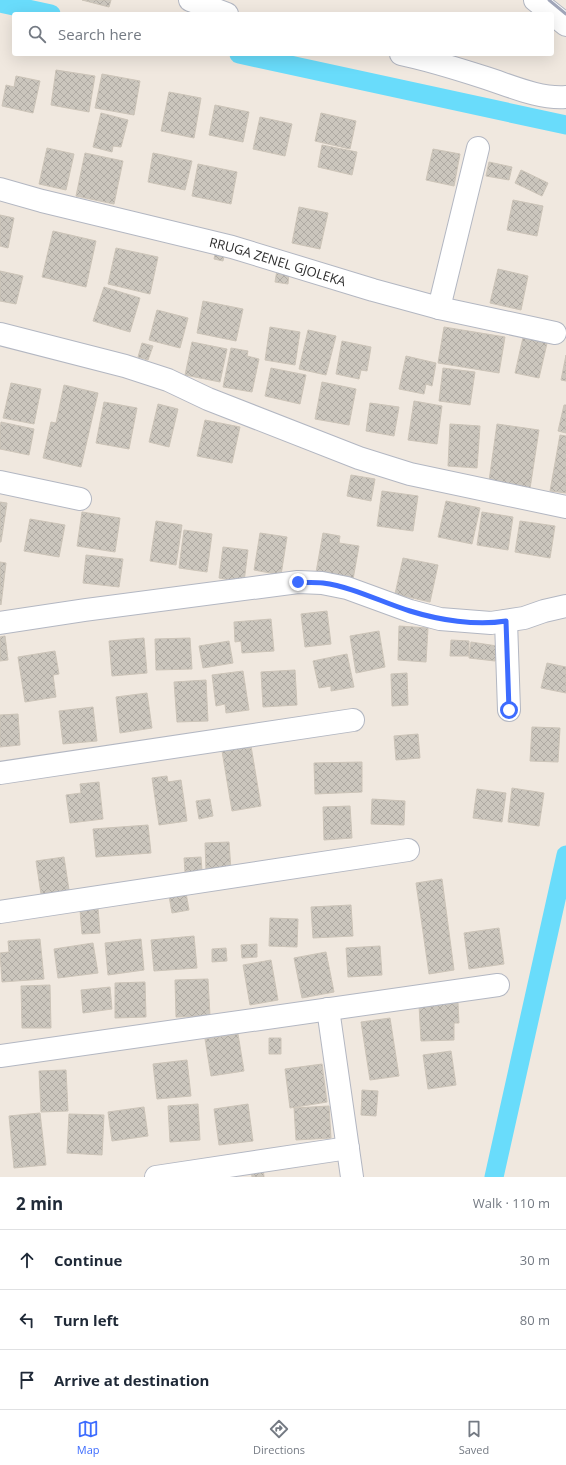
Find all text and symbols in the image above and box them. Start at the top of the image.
search box [12,12,554,56]
icon: search [26,23,48,45]
text: Search here [58,24,142,44]
street label: RRUGA ZENEL GJOLEKA [207,233,349,290]
route end [289,573,307,591]
route start [500,701,518,719]
text: 2 min [16,1192,63,1215]
text: Walk · 110 m [473,1194,550,1212]
icon: ahead [16,1249,38,1271]
text: Continue [54,1250,122,1270]
text: 30 m [520,1251,550,1269]
icon: left [16,1309,38,1331]
text: Turn left [54,1310,119,1330]
text: 80 m [520,1311,550,1329]
icon: arrive [16,1369,38,1391]
text: Arrive at destination [54,1370,209,1390]
tab: Map [77,1418,100,1457]
tab: Directions [253,1418,305,1457]
tab: Saved [459,1418,489,1457]

